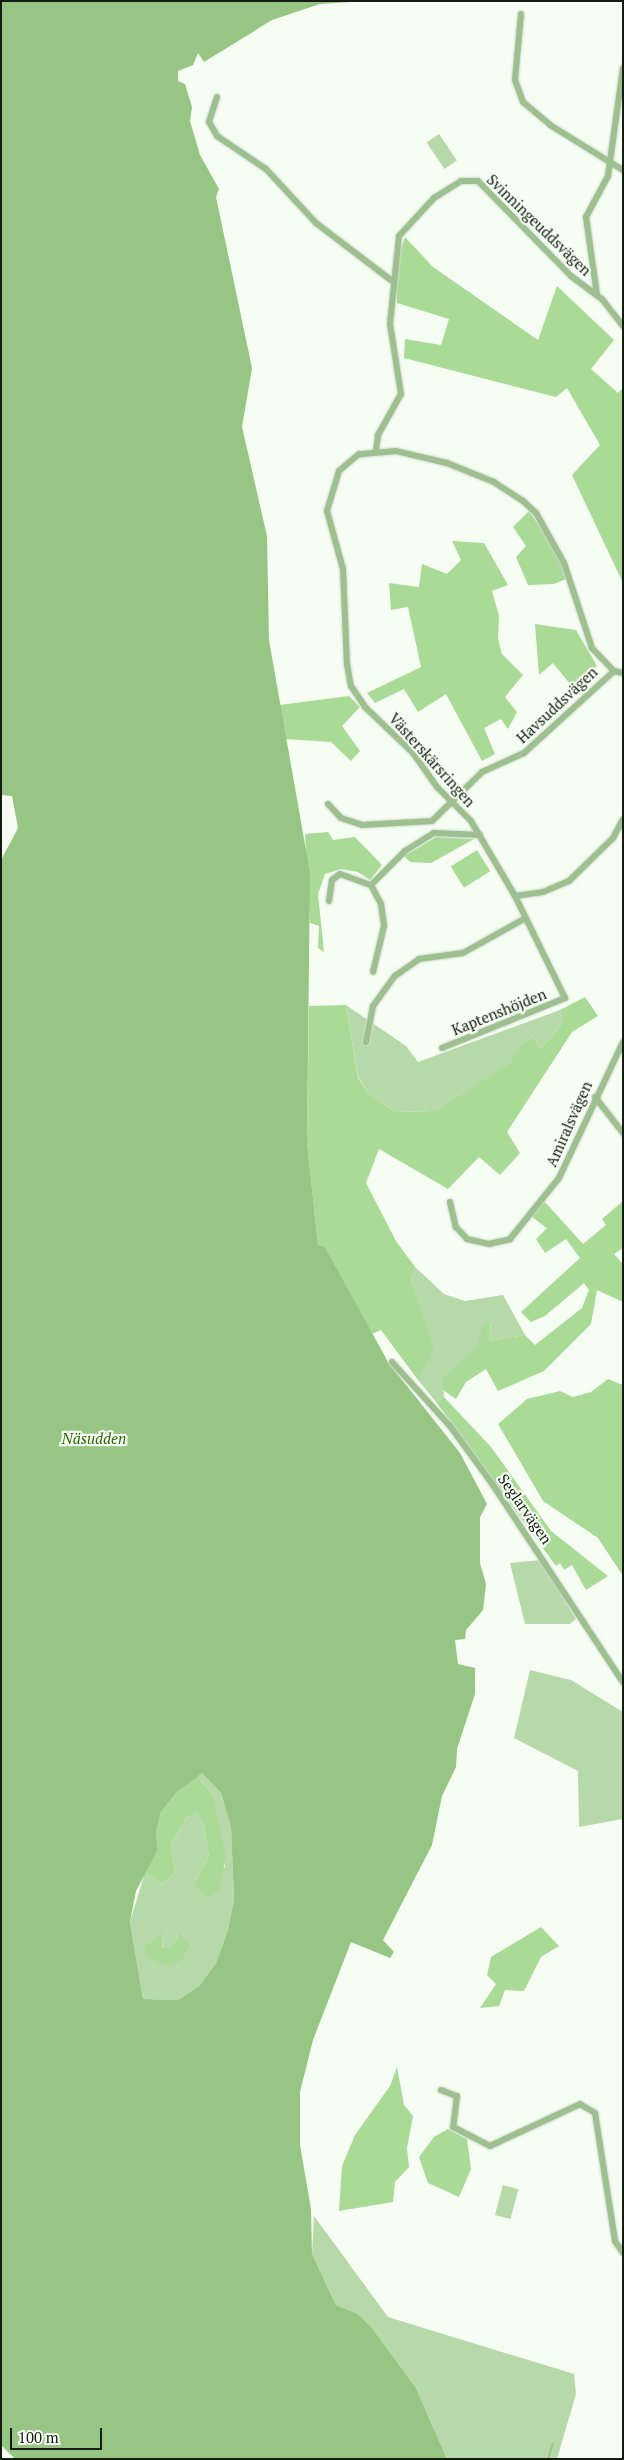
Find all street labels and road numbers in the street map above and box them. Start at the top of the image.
street label: Svinningeuddsvägen [483,171,595,279]
street label: Havsuddsvägen [513,663,601,747]
street label: Västerskärsringen [385,709,479,811]
street label: Kaptenshöjden [449,985,549,1039]
street label: Amiralsvägen [542,1079,596,1169]
street label: Seglarvägen [494,1471,556,1547]

